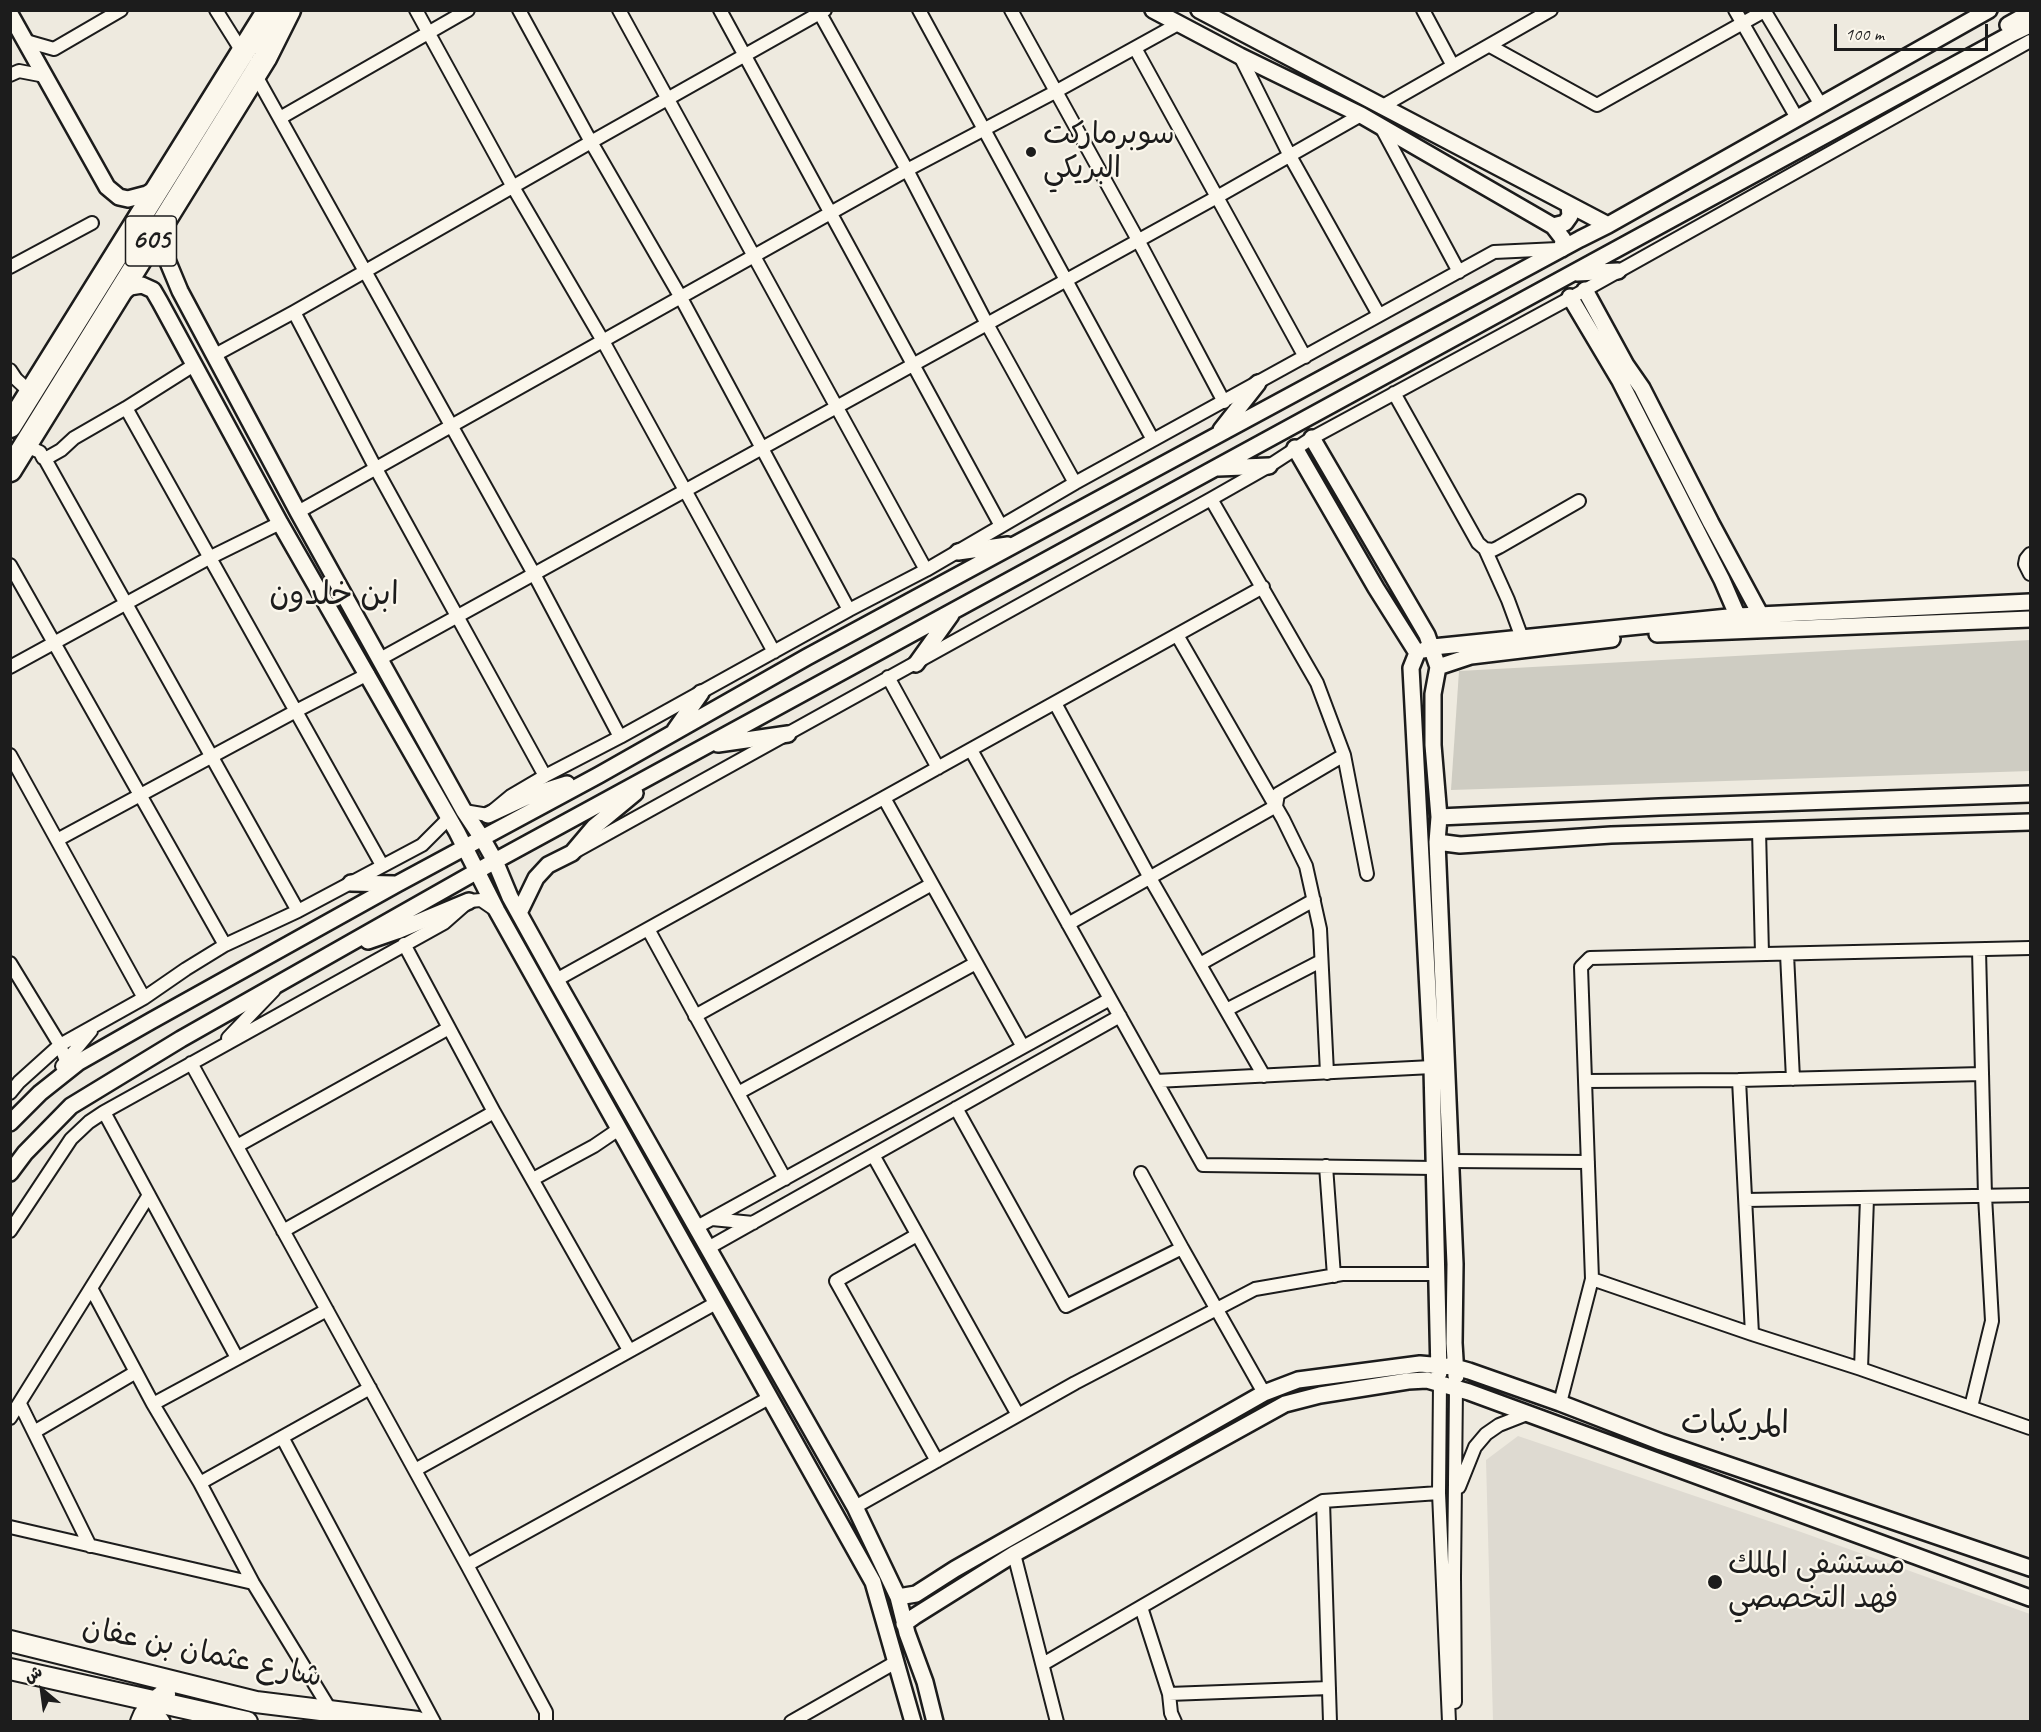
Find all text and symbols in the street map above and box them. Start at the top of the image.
scale bar [1837,12,1992,50]
text: 100 m [1845,23,1884,45]
place label: سوبرماركت البريكي [1043,117,1175,188]
marker: سوبرماركت البريكي [1024,145,1038,159]
road number: 605 [126,216,176,266]
district label: ابن خلدون [269,577,399,615]
district label: المريكبات [1681,1406,1789,1444]
place label: مستشفى الملك فهد التخصصي [1728,1547,1905,1618]
marker: مستشفى الملك فهد التخصصي [1706,1573,1724,1591]
street label: شارع عثمان بن عفان [79,1610,325,1696]
north arrow [12,1660,72,1720]
text: ش [21,1661,46,1687]

